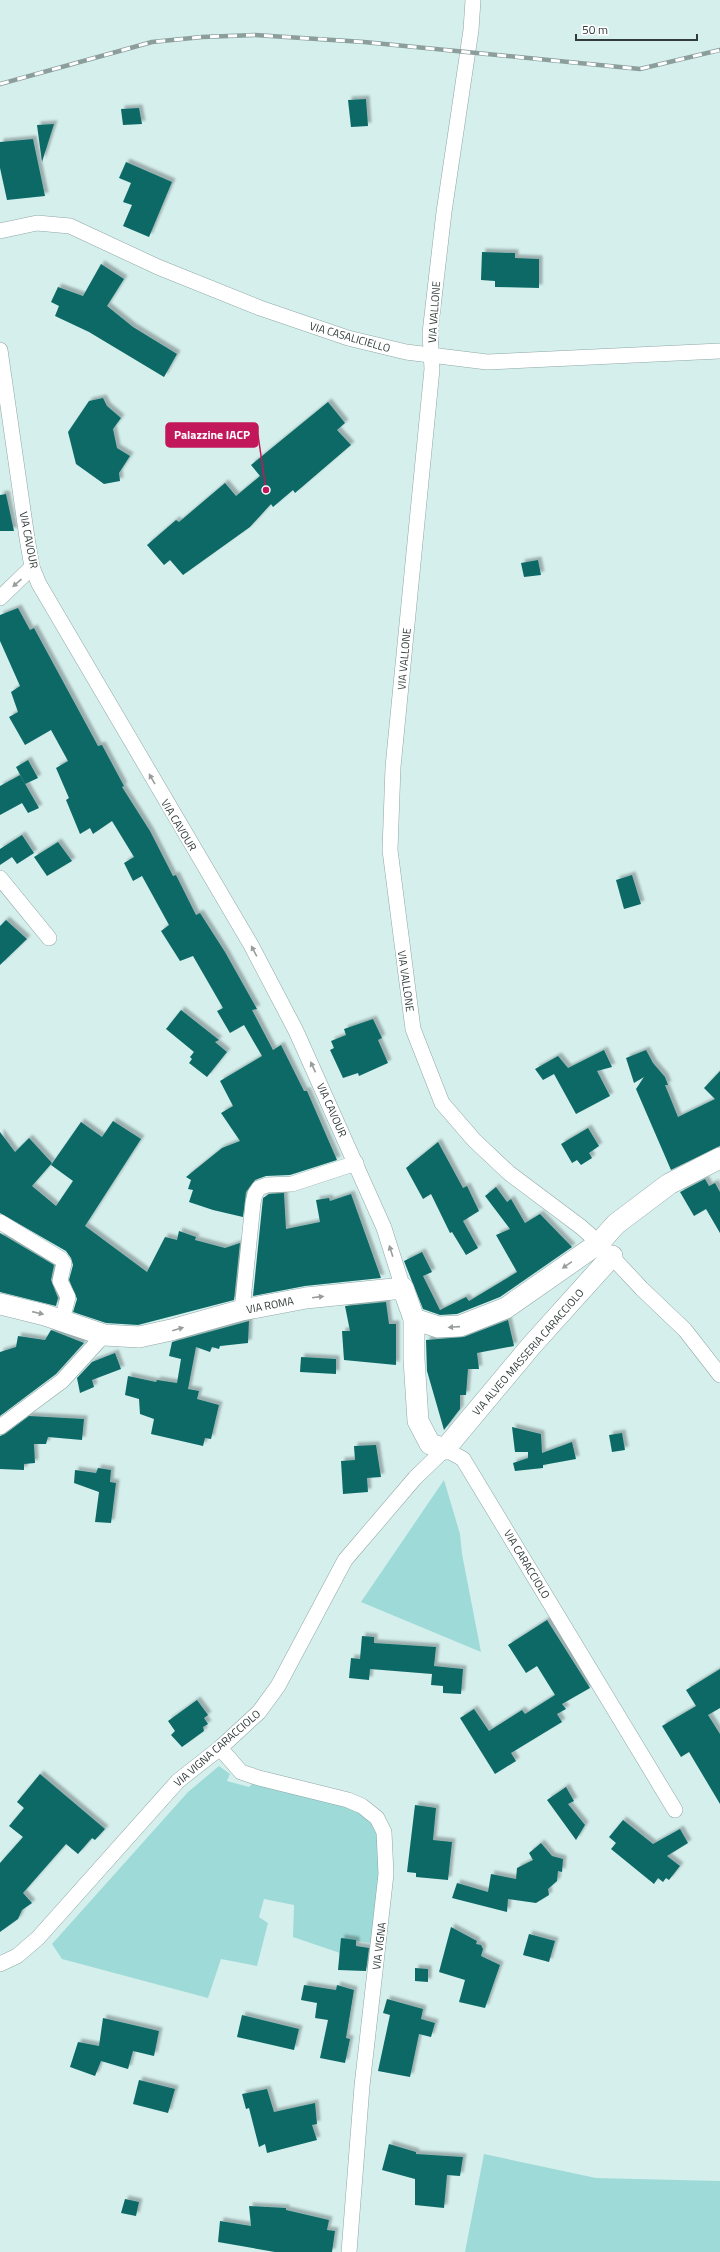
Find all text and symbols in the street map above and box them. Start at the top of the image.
scale bar [576,16,697,42]
text: 50 m [582,20,608,39]
street label: VIA VALLONE [424,281,444,343]
street label: VIA CASALICIELLO [308,318,392,356]
callout: Palazzine IACP [166,423,258,447]
text: Palazzine IACP [174,425,250,444]
street label: VIA CAVOUR [16,510,42,570]
one-way arrow [12,579,22,588]
street label: VIA VALLONE [393,627,415,691]
one-way arrow [149,773,156,785]
street label: VIA CAVOUR [157,796,201,854]
one-way arrow [251,945,257,957]
street label: VIA VALLONE [394,949,418,1013]
one-way arrow [310,1061,316,1073]
street label: VIA CAVOUR [313,1080,351,1140]
one-way arrow [388,1244,394,1256]
one-way arrow [562,1261,572,1269]
street label: VIA ALVEO MASSERIA CARACCIOLO [468,1285,588,1419]
street label: VIA ROMA [245,1292,295,1317]
one-way arrow [312,1294,324,1300]
one-way arrow [32,1310,44,1316]
one-way arrow [448,1323,460,1330]
one-way arrow [172,1326,184,1332]
street label: VIA CARACCIOLO [500,1526,554,1602]
street label: VIA VIGNA CARACCIOLO [170,1706,264,1790]
street label: VIA VIGNA [368,1921,390,1971]

